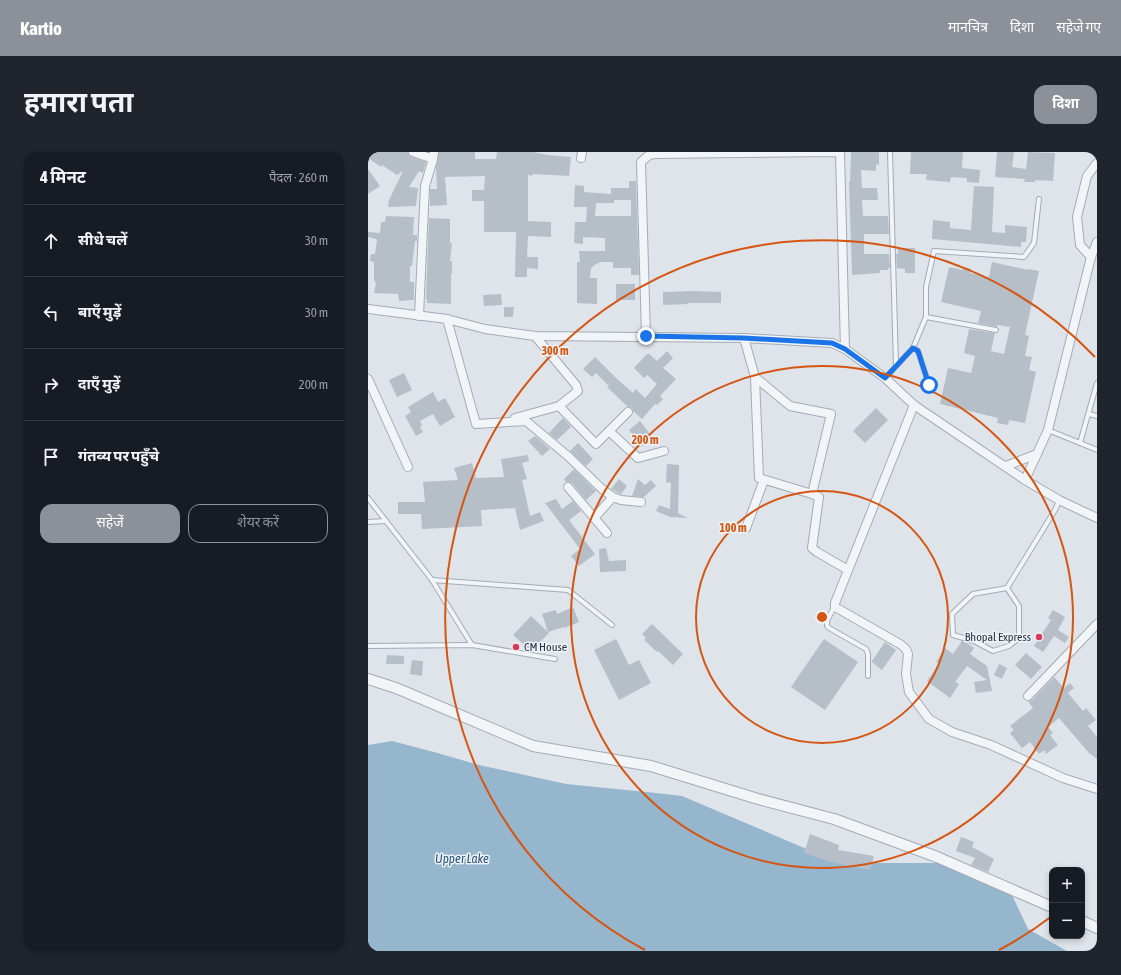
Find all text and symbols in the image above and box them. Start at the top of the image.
text: Kartio [20,17,62,39]
text: मानचित्र [948,19,988,35]
text: दिशा [1010,19,1034,35]
text: सहेजे गए [1056,19,1101,35]
button: दिशा [1034,85,1097,124]
text: हमारा पता [24,86,134,118]
text: 4 मिनट [40,167,86,187]
text: पैदल · 260 m [269,170,328,185]
icon: ahead [40,230,62,252]
text: सीधे चलें [78,231,127,248]
text: 30 m [305,233,328,248]
icon: left [40,302,62,324]
text: बाएँ मुड़ें [78,303,121,320]
text: 30 m [305,305,328,320]
route end [637,327,655,345]
text: 300 m [541,344,569,358]
icon: right [40,374,62,396]
text: दाएँ मुड़ें [78,375,120,392]
route start [920,376,938,394]
text: 200 m [299,377,328,392]
text: 200 m [631,433,659,447]
icon: arrive [40,446,62,468]
text: गंतव्य पर पहुँचे [78,447,159,464]
button: सहेजें [40,504,180,543]
button: शेयर करें [188,504,328,543]
text: 100 m [719,521,747,535]
centre of rings [815,610,829,624]
place label: Bhopal Express [965,630,1031,644]
marker: Bhopal Express [1034,632,1044,642]
place label: CM House [524,640,567,654]
marker: CM House [511,642,521,652]
water label: Upper Lake [435,851,489,866]
map controls [1049,867,1085,939]
button: + [1049,867,1085,903]
button: − [1049,903,1085,939]

